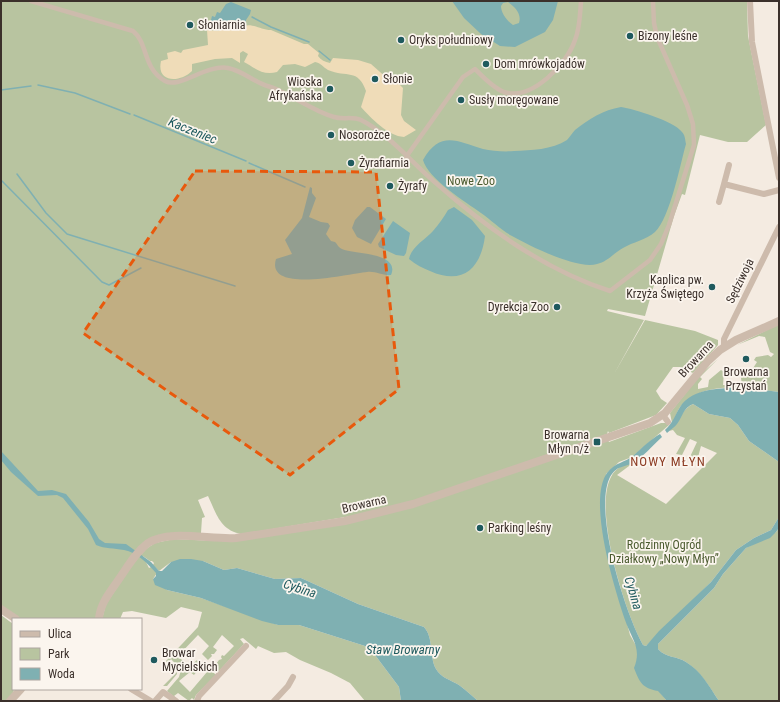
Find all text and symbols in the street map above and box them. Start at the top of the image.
place label: Słoniarnia [198,18,246,32]
marker: Słoniarnia [185,20,195,30]
place label: Bizony leśne [638,29,698,43]
marker: Bizony leśne [625,31,635,41]
place label: Oryks południowy [409,33,493,47]
marker: Oryks południowy [396,35,406,45]
place label: Dom mrówkojadów [494,57,585,71]
marker: Dom mrówkojadów [481,59,491,69]
place label: Słonie [383,72,413,86]
marker: Słonie [370,74,380,84]
place label: Wioska Afrykańska [269,75,322,103]
marker: Wioska Afrykańska [325,84,335,94]
place label: Susły moręgowane [469,93,559,107]
marker: Susły moręgowane [456,95,466,105]
water label: Kaczeniec [166,114,219,147]
place label: Nosorożce [339,128,390,142]
marker: Nosorożce [326,130,336,140]
place label: Żyrafiarnia [359,155,409,170]
marker: Żyrafiarnia [346,158,356,168]
park label: Nowe Zoo [447,174,495,188]
place label: Żyrafy [398,178,427,193]
marker: Żyrafy [385,181,395,191]
street label: Sędziwoja [723,256,757,306]
place label: Kaplica pw. Krzyża Świętego [626,273,704,301]
marker: Kaplica pw. Krzyża Świętego [707,282,717,292]
place label: Dyrekcja Zoo [488,300,549,314]
marker: Dyrekcja Zoo [552,302,562,312]
street label: Browarna [676,338,717,380]
marker: Browarna Przystań [741,354,751,364]
place label: Browarna Przystań [724,365,769,393]
place label: Browarna Młyn n/ż [544,428,589,456]
marker: Browarna Młyn n/ż [592,437,602,447]
district label: NOWY MŁYN [630,454,706,469]
street label: Browarna [341,492,388,516]
place label: Parking leśny [488,521,551,535]
marker: Parking leśny [475,523,485,533]
park label: Rodzinny Ogród Działkowy „Nowy Młyn” [609,538,719,566]
water label: Cybina [621,575,646,611]
water label: Cybina [282,576,318,601]
legend [12,618,142,690]
text: Ulica [48,627,72,641]
water label: Staw Browarny [366,642,441,657]
place label: Browar Mycielskich [162,646,218,674]
text: Park [48,647,70,661]
marker: Browar Mycielskich [149,655,159,665]
text: Woda [48,667,75,681]

